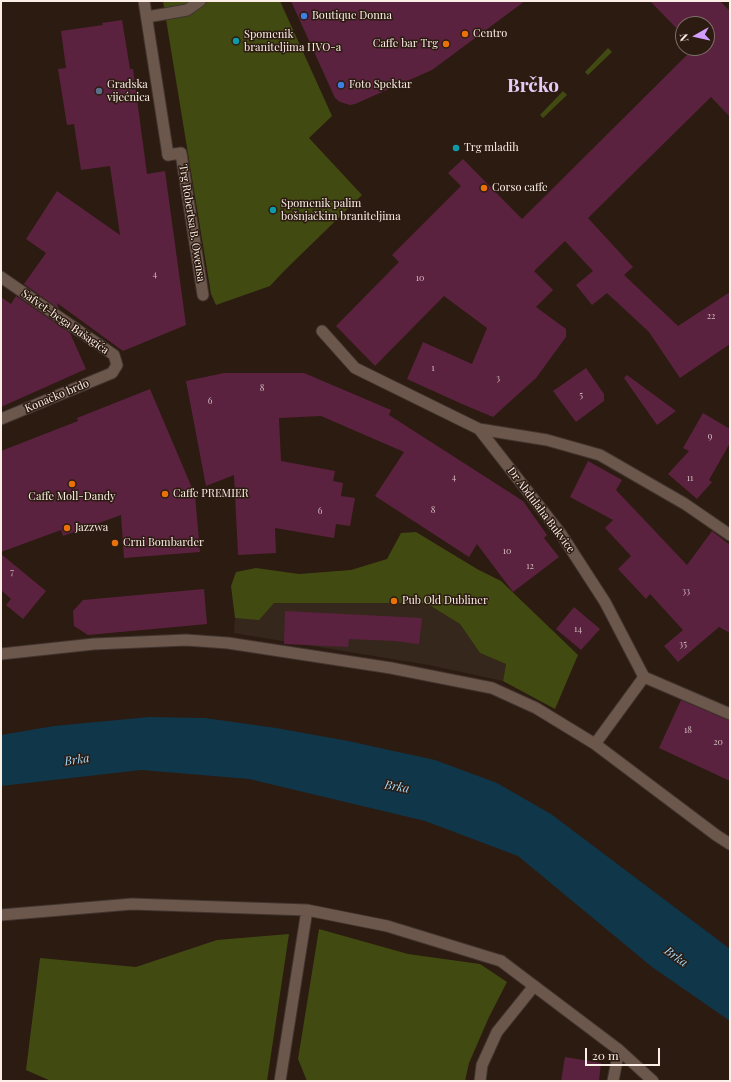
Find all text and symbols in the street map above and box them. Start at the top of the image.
place label: Boutique Donna [312,9,392,23]
marker: Boutique Donna [299,11,309,21]
north arrow [675,16,715,56]
place label: Centro [473,27,507,41]
place label: Spomenik braniteljima HVO-a [244,28,341,54]
marker: Centro [460,29,470,39]
text: N [676,33,692,43]
marker: Spomenik braniteljima HVO-a [231,36,241,46]
place label: Caffe bar Trg [373,37,438,51]
marker: Caffe bar Trg [441,39,451,49]
district label: Brčko [507,75,559,97]
place label: Gradska vijećnica [107,78,150,104]
place label: Foto Spektar [349,78,412,92]
marker: Foto Spektar [336,80,346,90]
marker: Gradska vijećnica [94,86,104,96]
place label: Trg mladih [464,141,519,155]
marker: Trg mladih [451,143,461,153]
street label: Trg Robertsa B. Owensa [176,163,208,283]
place label: Corso caffe [492,181,548,195]
marker: Corso caffe [479,183,489,193]
place label: Spomenik palim bošnjačkim braniteljima [281,197,401,223]
marker: Spomenik palim bošnjačkim braniteljima [268,205,278,215]
house number: 4 [153,269,157,279]
house number: 10 [416,273,424,283]
street label: Safvet-bega Bašagića [19,287,111,357]
house number: 22 [707,311,715,321]
house number: 1 [431,363,435,373]
house number: 3 [496,373,500,383]
street label: Konačko brdo [23,377,91,415]
house number: 8 [260,383,264,393]
house number: 5 [579,390,583,400]
house number: 6 [208,396,212,406]
house number: 9 [708,431,712,441]
street label: Dr Abdulaha Bukvice [505,465,577,555]
house number: 4 [452,472,456,482]
house number: 11 [687,473,693,483]
marker: Caffe Moll-Dandy [67,479,77,489]
place label: Caffe PREMIER [173,487,249,501]
marker: Caffe PREMIER [160,489,170,499]
place label: Caffe Moll-Dandy [28,490,116,504]
house number: 8 [431,505,435,515]
house number: 6 [318,506,322,516]
place label: Jazzwa [75,521,108,535]
marker: Jazzwa [62,523,72,533]
place label: Crni Bombarder [123,536,204,550]
marker: Crni Bombarder [110,538,120,548]
house number: 10 [503,546,511,556]
house number: 12 [526,561,534,571]
house number: 7 [10,567,14,577]
house number: 33 [682,586,690,596]
place label: Pub Old Dubliner [402,594,488,608]
marker: Pub Old Dubliner [389,596,399,606]
house number: 14 [574,624,582,634]
house number: 35 [679,639,687,649]
house number: 18 [684,725,692,735]
house number: 20 [713,737,723,747]
water label: Brka [64,751,90,769]
water label: Brka [383,778,411,796]
water label: Brka [662,944,690,970]
scale bar [587,1040,662,1066]
text: 20 m [592,1047,619,1063]

